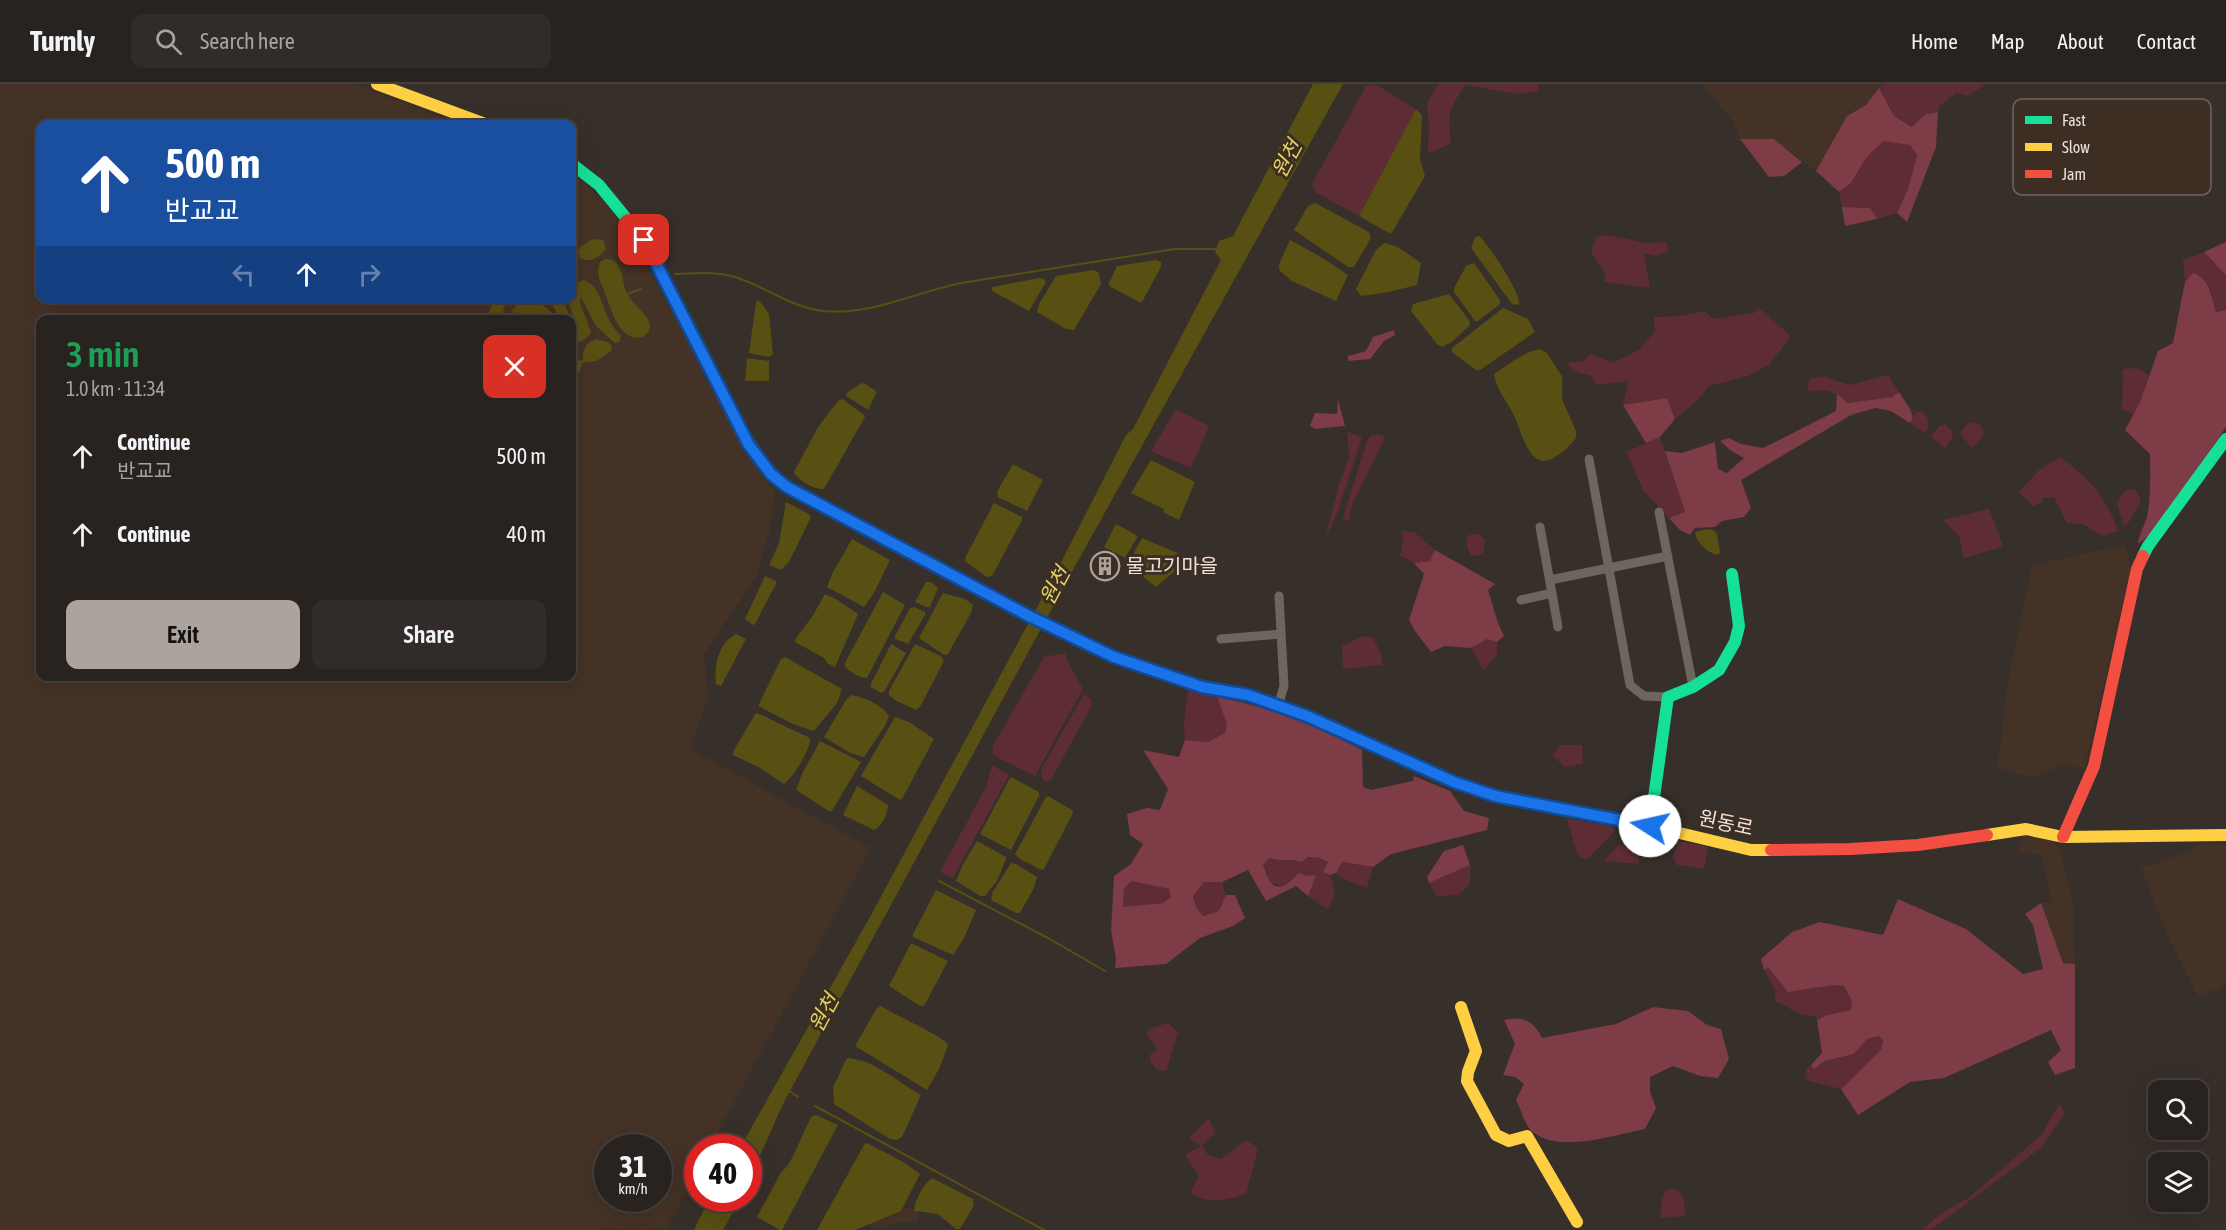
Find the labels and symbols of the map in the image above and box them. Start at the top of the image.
legend [2013,99,2211,195]
text: Fast [2062,111,2086,129]
water label: 원천 [1266,133,1307,181]
text: Slow [2062,138,2090,156]
text: Jam [2062,165,2086,183]
pin [618,214,669,265]
building icon: 물고기마을 [1089,550,1121,582]
place label: 물고기마을 [1126,554,1218,577]
water label: 원천 [1034,560,1075,608]
position arrow [1618,794,1682,858]
street label: 원동로 [1697,806,1755,839]
water label: 원천 [803,987,844,1035]
speed limit sign: 40 [684,1134,762,1212]

